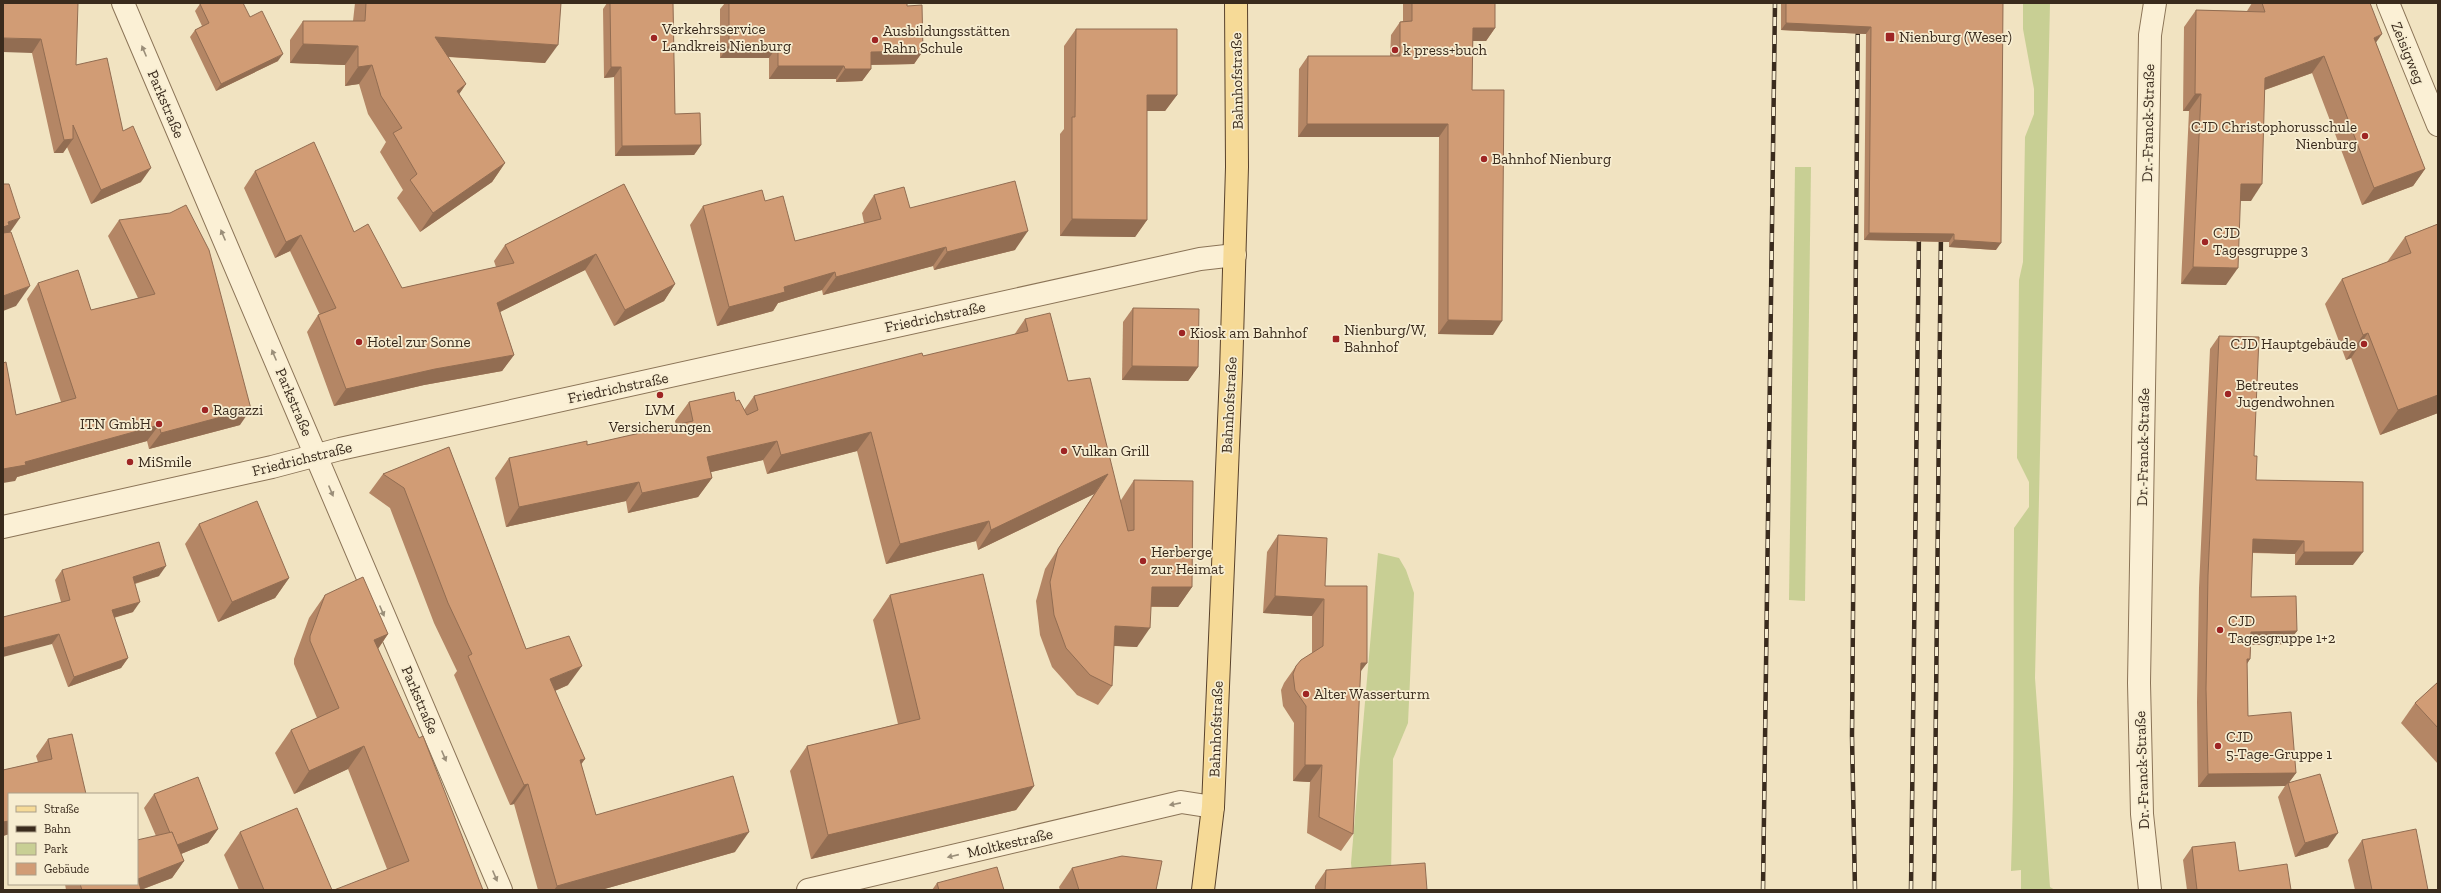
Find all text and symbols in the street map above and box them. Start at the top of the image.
street label: Zeisigweg [2387,19,2429,87]
place label: Verkehrsservice Landkreis Nienburg [661,20,791,55]
place label: Ausbildungsstätten Rahn Schule [883,22,1010,57]
place label: Nienburg (Weser) [1899,28,2012,46]
marker: Nienburg (Weser) [1884,31,1896,43]
street label: Bahnhofstraße [1227,32,1247,130]
marker: Verkehrsservice Landkreis Nienburg [649,33,659,43]
marker: Ausbildungsstätten Rahn Schule [870,35,880,45]
place label: k press+buch [1403,41,1488,59]
one-way arrow [140,45,146,57]
marker: k press+buch [1390,45,1400,55]
street label: Dr.-Franck-Straße [2138,64,2158,182]
street label: Parkstraße [144,67,188,141]
place label: CJD Christophorusschule Nienburg [2191,118,2357,153]
marker: CJD Christophorusschule Nienburg [2360,131,2370,141]
place label: Bahnhof Nienburg [1492,150,1611,168]
marker: Bahnhof Nienburg [1479,154,1489,164]
place label: CJD Tagesgruppe 3 [2213,224,2308,259]
one-way arrow [219,229,225,241]
marker: CJD Tagesgruppe 3 [2200,237,2210,247]
street label: Friedrichstraße [883,298,987,336]
place label: Nienburg/W, Bahnhof [1344,321,1427,356]
place label: Kiosk am Bahnhof [1190,324,1308,342]
marker: Kiosk am Bahnhof [1177,328,1187,338]
place label: Hotel zur Sonne [367,333,470,351]
marker: Nienburg/W, Bahnhof [1331,334,1341,344]
place label: CJD Hauptgebäude [2231,335,2356,353]
marker: Hotel zur Sonne [354,337,364,347]
marker: CJD Hauptgebäude [2359,339,2369,349]
one-way arrow [271,349,277,360]
street label: Bahnhofstraße [1217,356,1241,454]
street label: Parkstraße [272,365,316,439]
street label: Friedrichstraße [566,369,670,407]
place label: Betreutes Jugendwohnen [2236,376,2335,411]
street label: Dr.-Franck-Straße [2133,388,2153,506]
marker: Betreutes Jugendwohnen [2223,389,2233,399]
marker: LVM Versicherungen [655,390,665,400]
place label: Ragazzi [213,401,263,419]
place label: LVM Versicherungen [608,401,712,436]
marker: Ragazzi [200,405,210,415]
place label: ITN GmbH [80,415,151,433]
marker: ITN GmbH [154,419,164,429]
street label: Friedrichstraße [250,438,354,480]
place label: Vulkan Grill [1071,442,1150,460]
marker: Vulkan Grill [1059,446,1069,456]
place label: MiSmile [138,453,192,471]
marker: MiSmile [125,457,135,467]
one-way arrow [328,485,334,497]
place label: Herberge zur Heimat [1151,543,1224,578]
marker: Herberge zur Heimat [1138,556,1148,566]
one-way arrow [379,605,385,616]
place label: CJD Tagesgruppe 1+2 [2228,612,2336,647]
marker: CJD Tagesgruppe 1+2 [2215,625,2225,635]
street label: Parkstraße [398,663,442,737]
street label: Bahnhofstraße [1205,680,1227,778]
place label: Alter Wasserturm [1314,685,1430,703]
marker: Alter Wasserturm [1301,689,1311,699]
street label: Dr.-Franck-Straße [2131,711,2153,829]
place label: CJD 5-Tage-Gruppe 1 [2226,728,2332,763]
marker: CJD 5-Tage-Gruppe 1 [2213,741,2223,751]
one-way arrow [441,750,447,762]
legend [8,793,138,885]
one-way arrow [1169,801,1181,807]
text: Straße [44,802,80,816]
text: Bahn [44,822,71,836]
street label: Moltkestraße [965,824,1055,862]
text: Park [44,842,69,856]
one-way arrow [947,854,959,860]
text: Gebäude [44,862,89,876]
one-way arrow [492,870,498,881]

